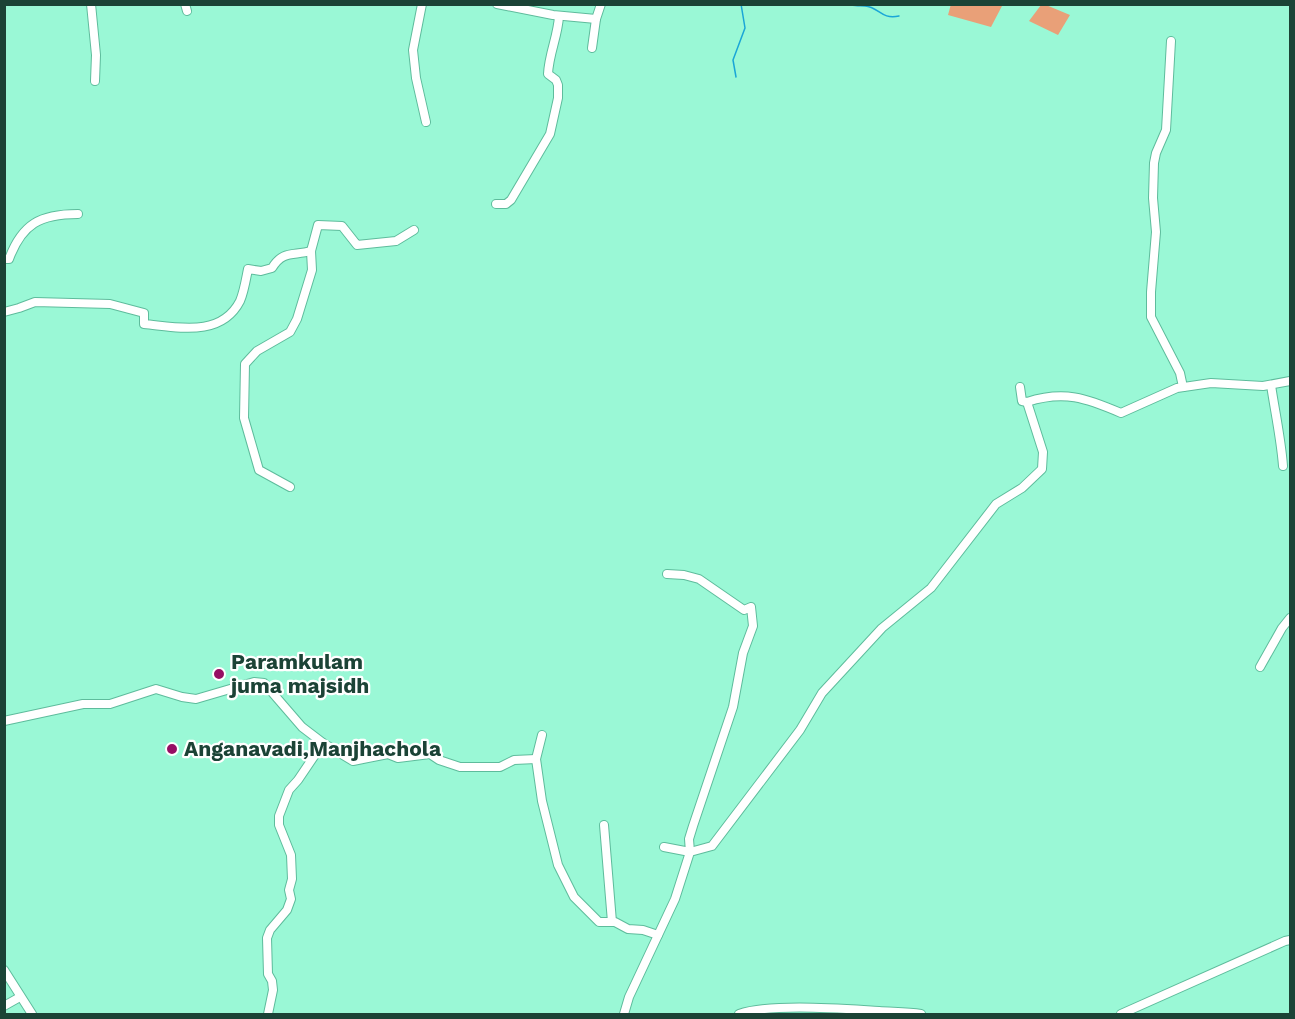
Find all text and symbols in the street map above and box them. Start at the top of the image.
place label: Paramkulam juma majsidh [229,649,369,698]
marker: Paramkulam juma majsidh [212,667,226,681]
place label: Anganavadi,Manjhachola [184,736,442,761]
marker: Anganavadi,Manjhachola [165,742,179,756]

